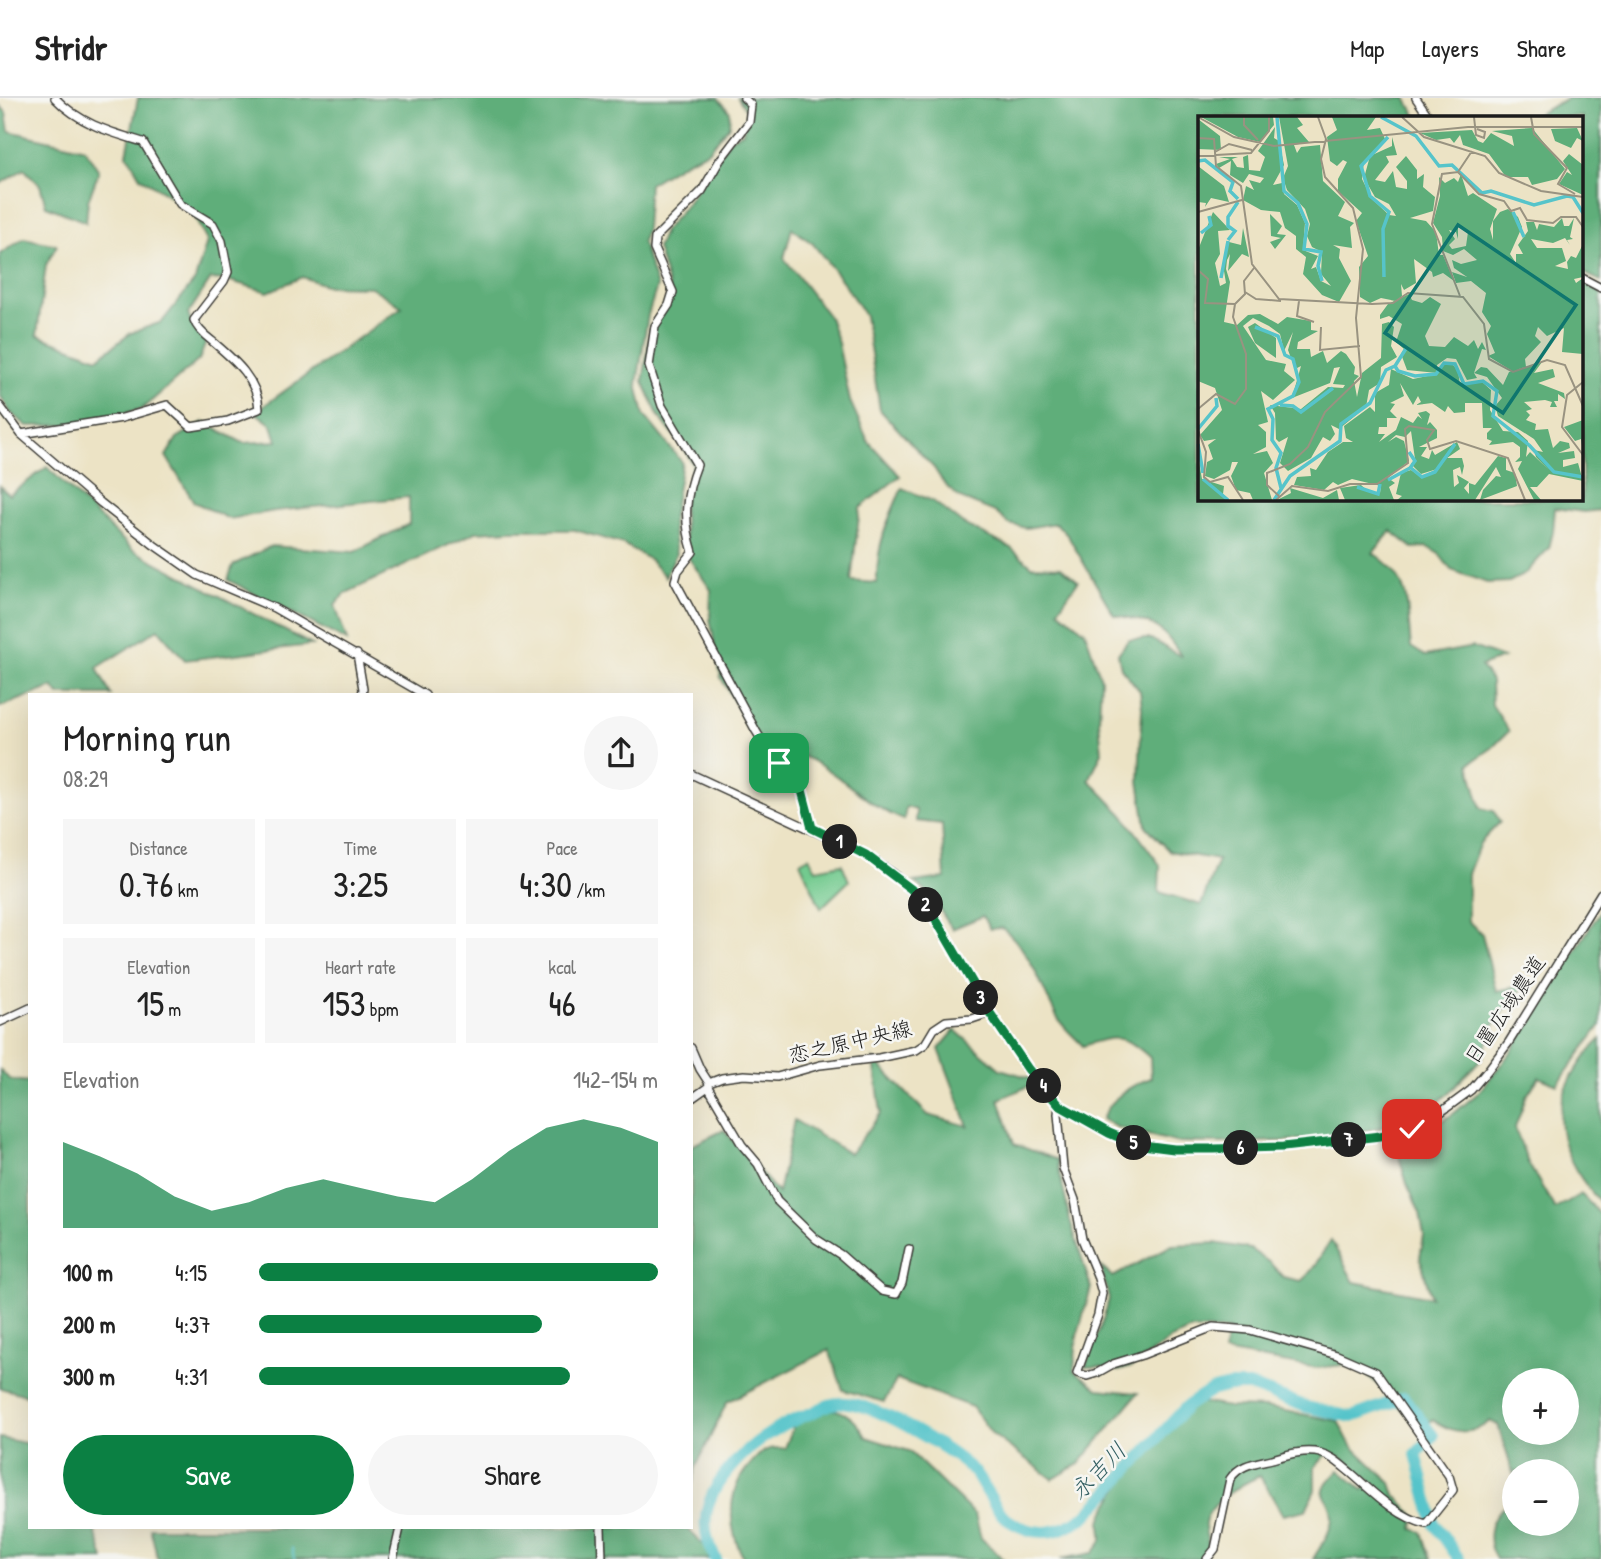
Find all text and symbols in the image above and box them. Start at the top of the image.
text: Stridr [35,26,107,70]
text: Map [1350,32,1384,64]
text: Layers [1422,32,1479,64]
text: Share [1517,32,1566,64]
inset map [1198,116,1584,500]
text: Morning run [63,711,231,763]
button: share [584,716,658,790]
pin [749,733,809,793]
icon: arrive [760,744,798,782]
text: 08:29 [63,763,108,794]
pin: 1 [822,824,858,860]
text: 1 [836,828,843,854]
text: Distance [130,835,188,861]
text: Time [344,835,377,861]
text: Pace [546,835,578,861]
text: 0.76 [119,861,173,908]
text: 3:25 [333,861,388,908]
text: 4:30 [519,861,572,908]
text: km [173,877,199,903]
text: /km [572,877,605,903]
pin: 2 [908,888,944,922]
text: 2 [921,891,930,917]
street label: 日置広域農道 [1457,949,1552,1070]
text: Elevation [127,954,190,980]
text: Heart rate [325,954,396,980]
text: kcal [548,954,576,980]
text: 15 [136,980,164,1027]
text: 153 [322,980,365,1027]
text: 46 [549,980,576,1027]
pin: 3 [964,981,998,1016]
text: 3 [976,984,985,1010]
text: m [164,996,181,1022]
text: bpm [365,996,399,1022]
street label: 恋之原中央線 [785,1013,915,1070]
text: Elevation [63,1064,139,1095]
text: 142–154 m [573,1064,658,1095]
pin: 4 [1026,1068,1062,1104]
text: 4 [1040,1072,1047,1098]
pin [1382,1099,1442,1159]
icon: check [1393,1110,1431,1148]
pin: 7 [1332,1122,1366,1158]
pin: 5 [1116,1126,1152,1160]
text: 7 [1344,1126,1353,1152]
text: 5 [1129,1129,1138,1155]
pin: 6 [1224,1130,1258,1166]
text: 6 [1237,1134,1244,1160]
text: 100 m [63,1257,113,1288]
text: 4:15 [175,1257,207,1288]
text: 200 m [63,1309,115,1340]
text: 4:37 [175,1309,211,1340]
text: 300 m [63,1361,115,1392]
text: 4:31 [175,1361,208,1392]
map controls [1502,1368,1579,1536]
button: + [1502,1368,1579,1445]
button: Save [63,1435,354,1515]
button: Share [368,1435,658,1515]
water label: 永吉川 [1063,1435,1133,1506]
button: − [1502,1459,1579,1536]

